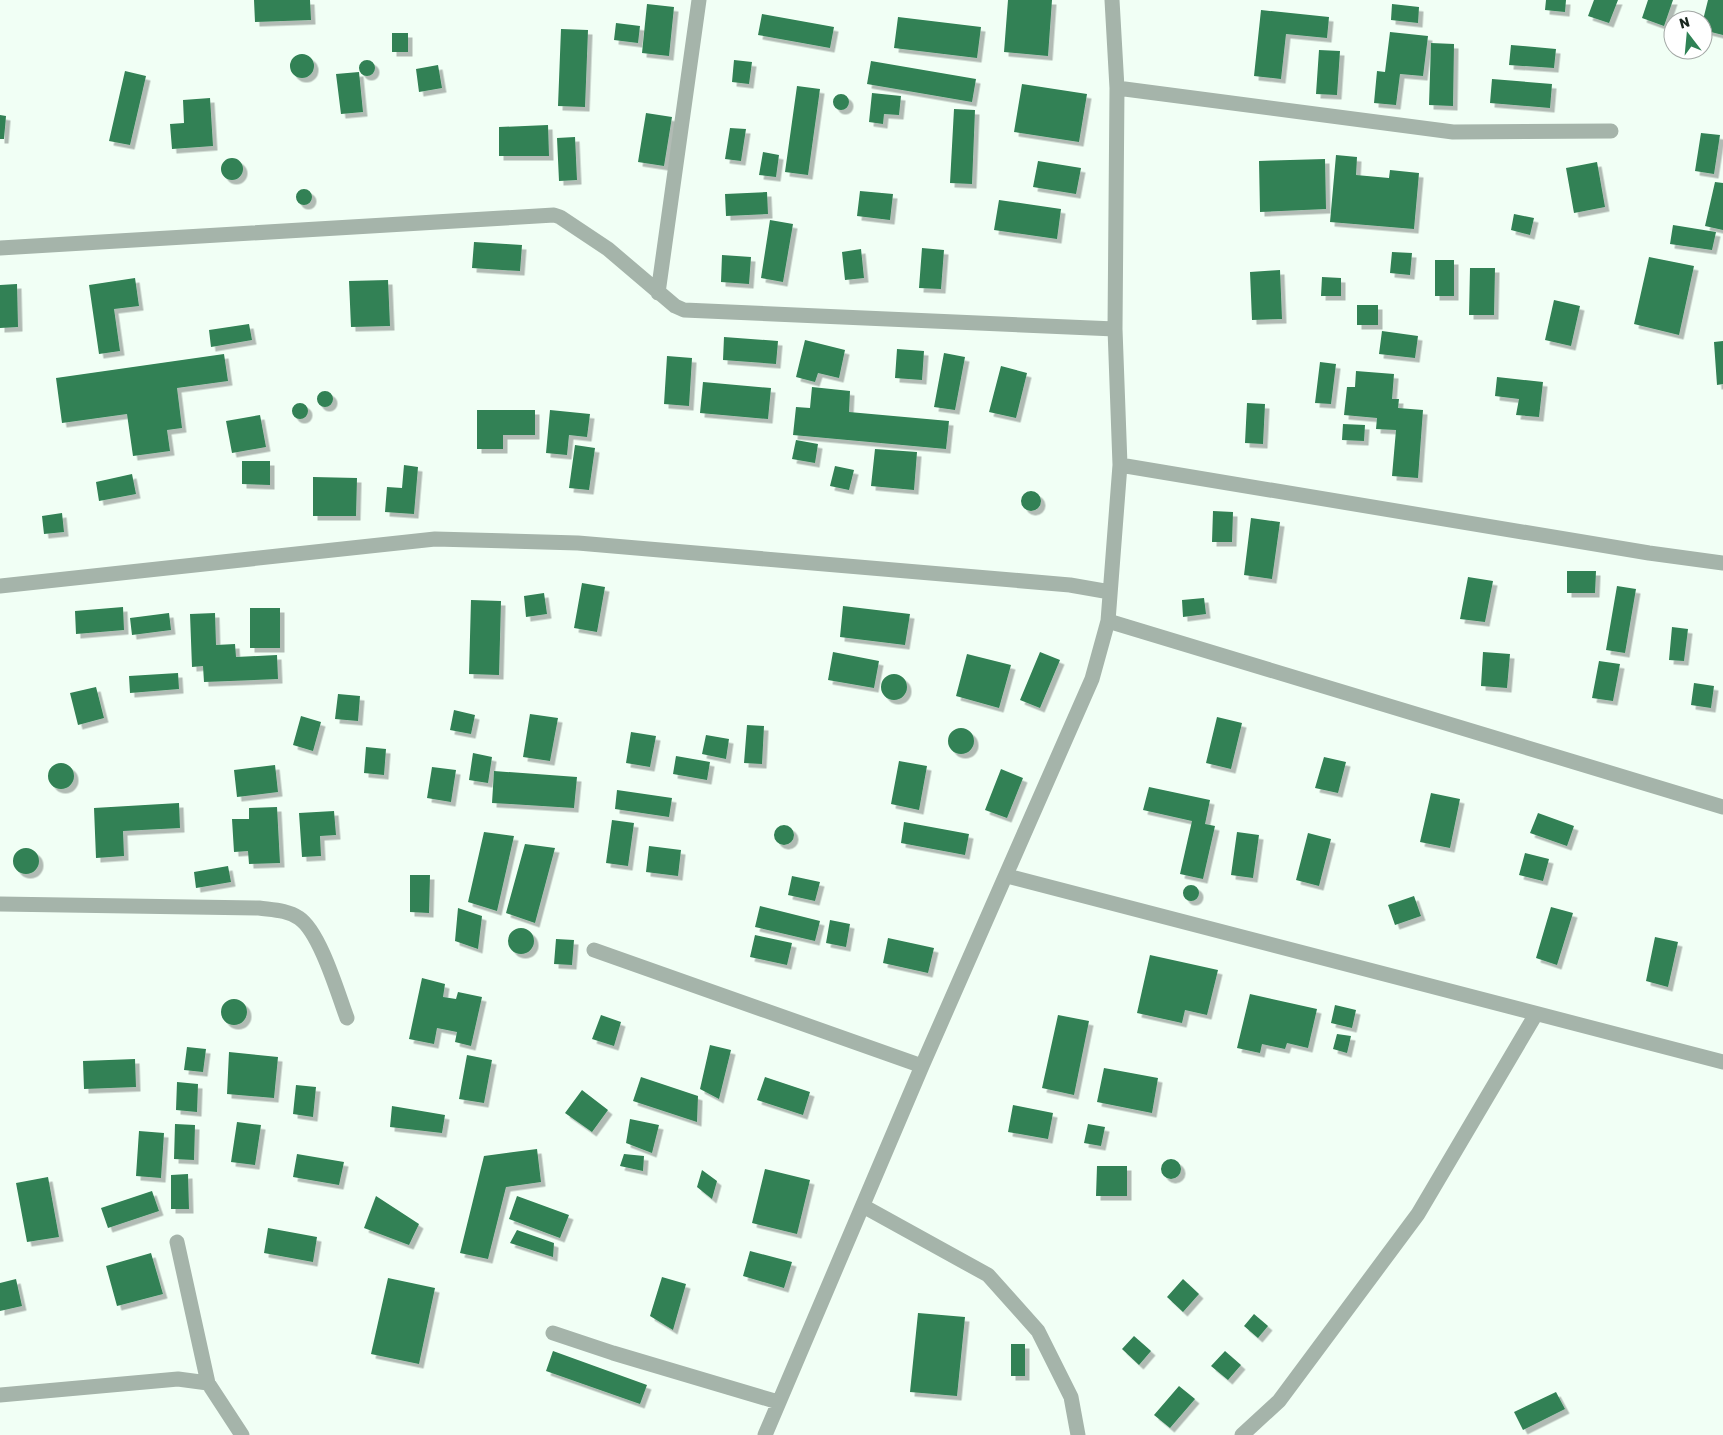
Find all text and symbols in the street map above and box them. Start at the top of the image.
north arrow [1663,10,1713,60]
text: N [1677,13,1692,33]

